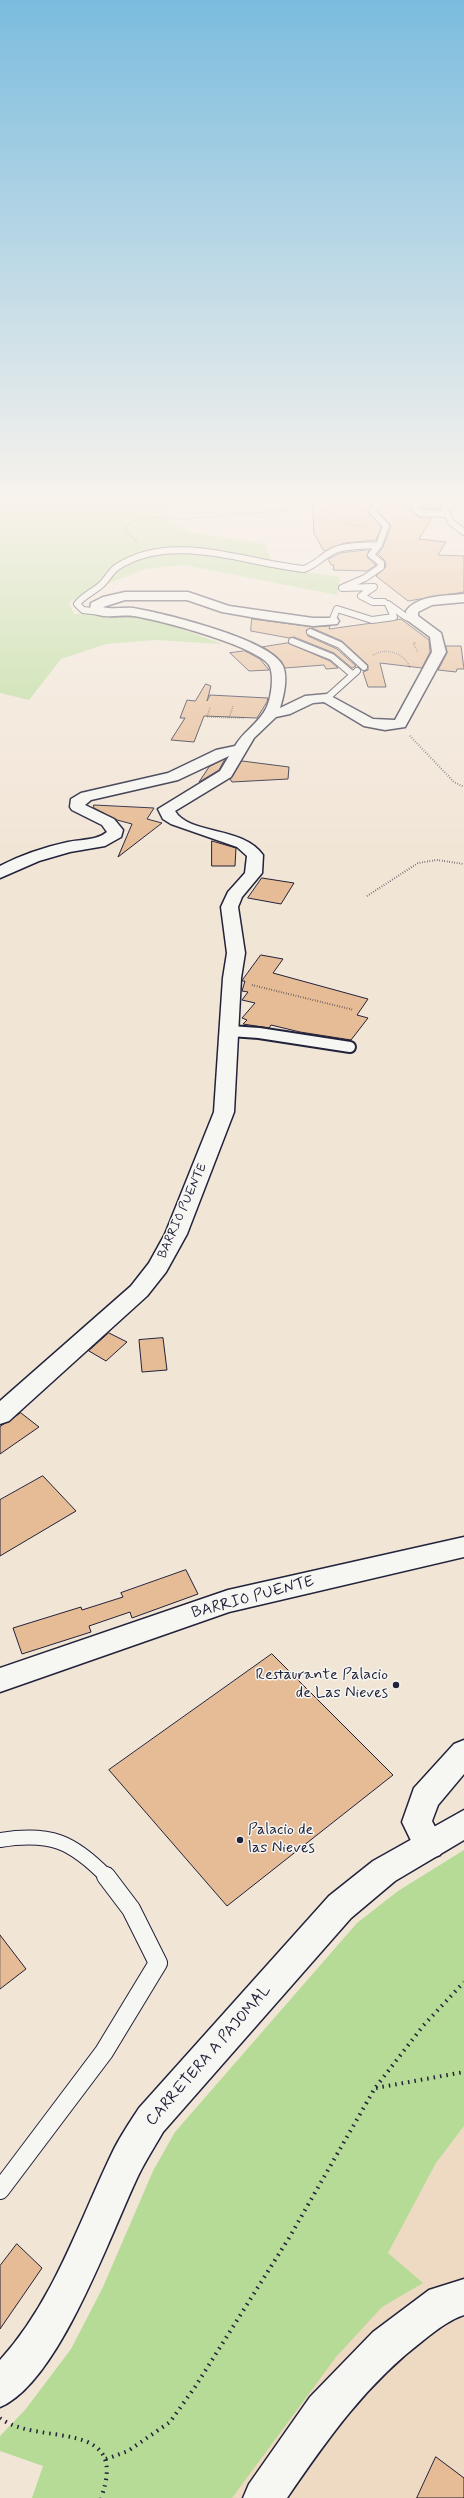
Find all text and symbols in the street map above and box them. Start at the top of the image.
street label: BARRIO PUENTE [155,1161,211,1261]
street label: BARRIO PUENTE [190,1572,316,1624]
place label: Restaurante Palacio de Las Nieves [256,1666,388,1704]
marker: Restaurante Palacio de Las Nieves [391,1680,401,1690]
place label: Palacio de las Nieves [248,1821,315,1859]
marker: Palacio de las Nieves [235,1835,245,1845]
street label: CARRETERA A PAJOMAL [143,1982,275,2130]

